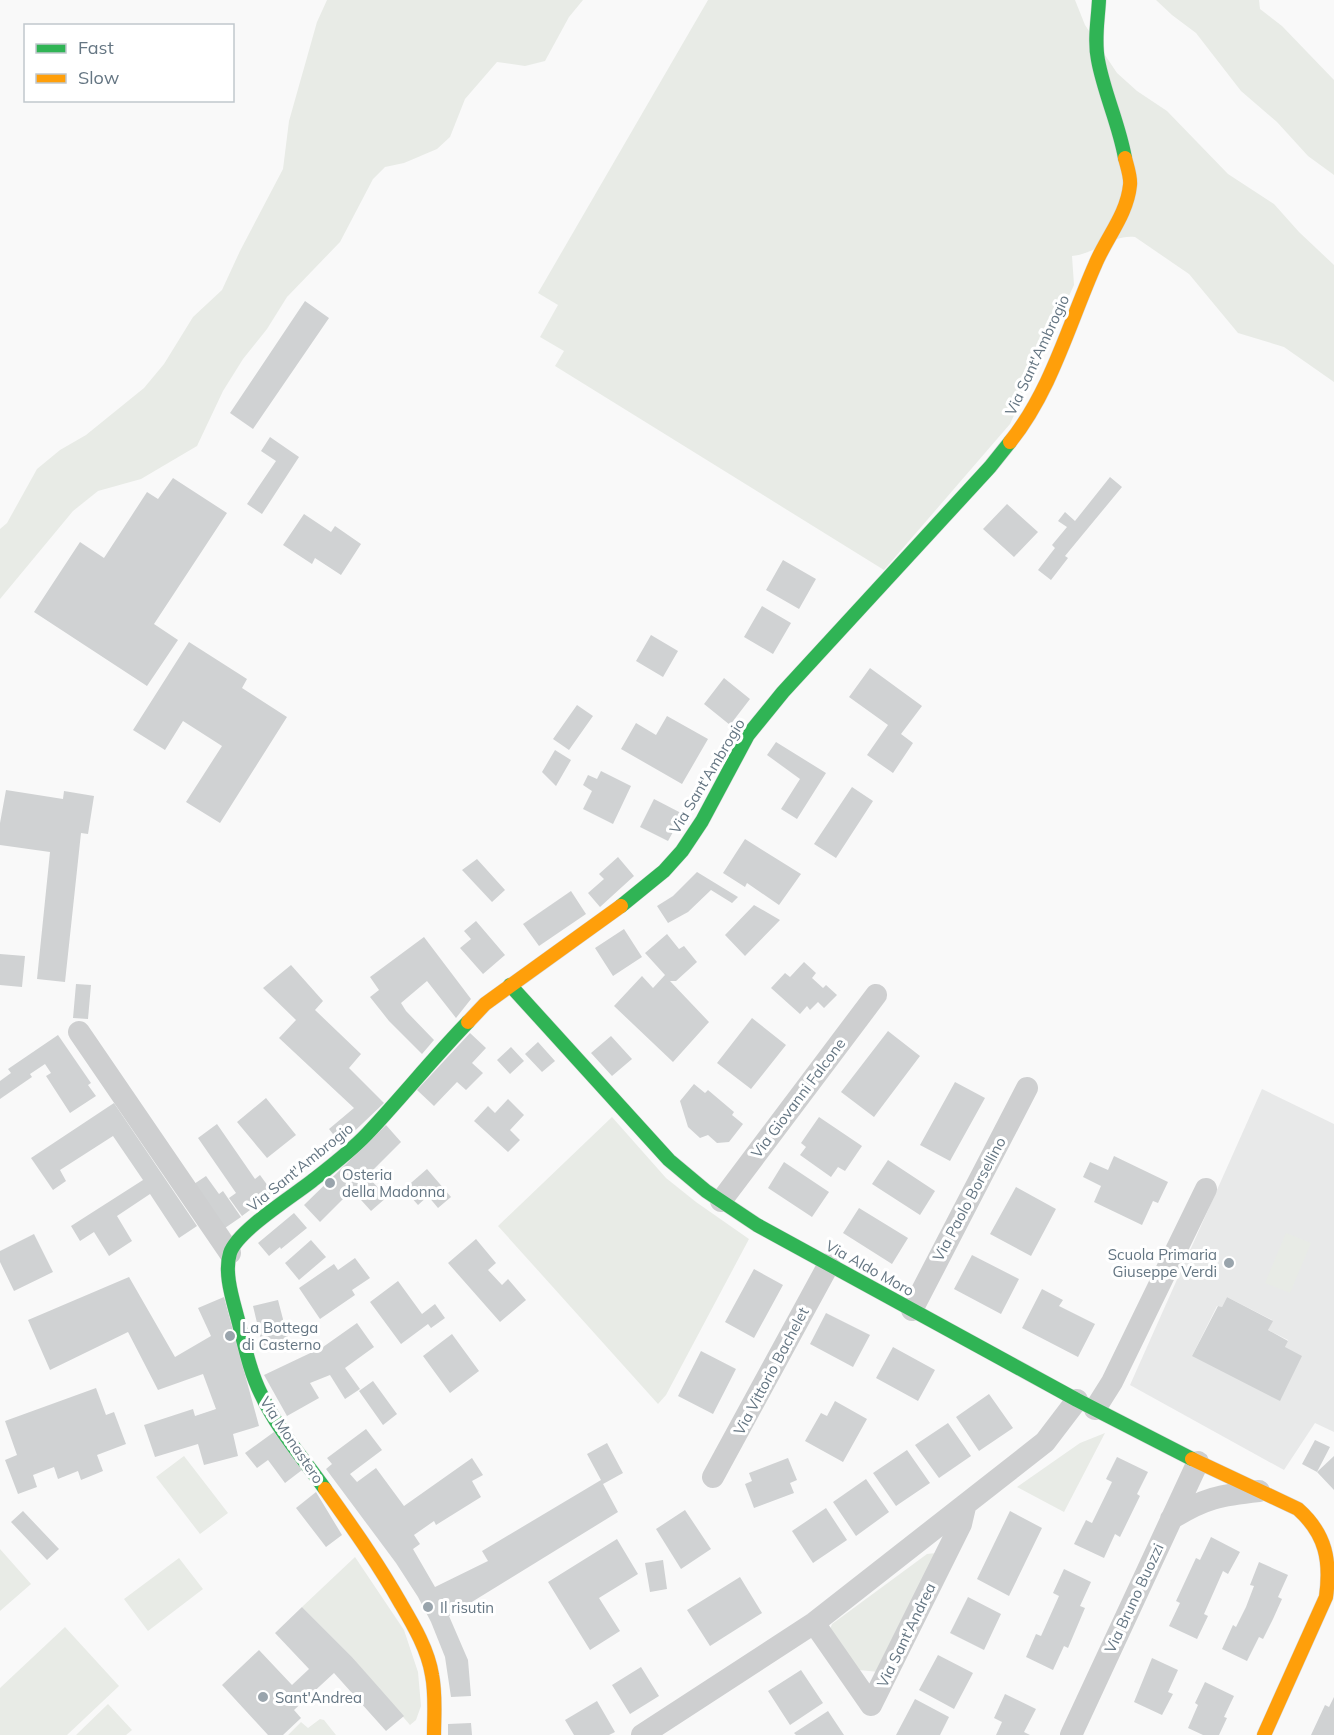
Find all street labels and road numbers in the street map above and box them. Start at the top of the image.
street label: Via Sant'Ambrogio [1001,292,1073,418]
street label: Via Sant'Ambrogio [665,715,749,837]
street label: Via Giovanni Falcone [747,1034,849,1162]
street label: Via Sant'Ambrogio [243,1118,357,1216]
street label: Via Paolo Borsellino [928,1134,1010,1264]
street label: Via Aldo Moro [822,1236,918,1300]
street label: Via Vittorio Bachelet [729,1304,813,1438]
street label: Via Monastero [256,1393,328,1487]
street label: Via Bruno Buozzi [1100,1540,1168,1656]
street label: Via Sant'Andrea [872,1580,940,1690]

